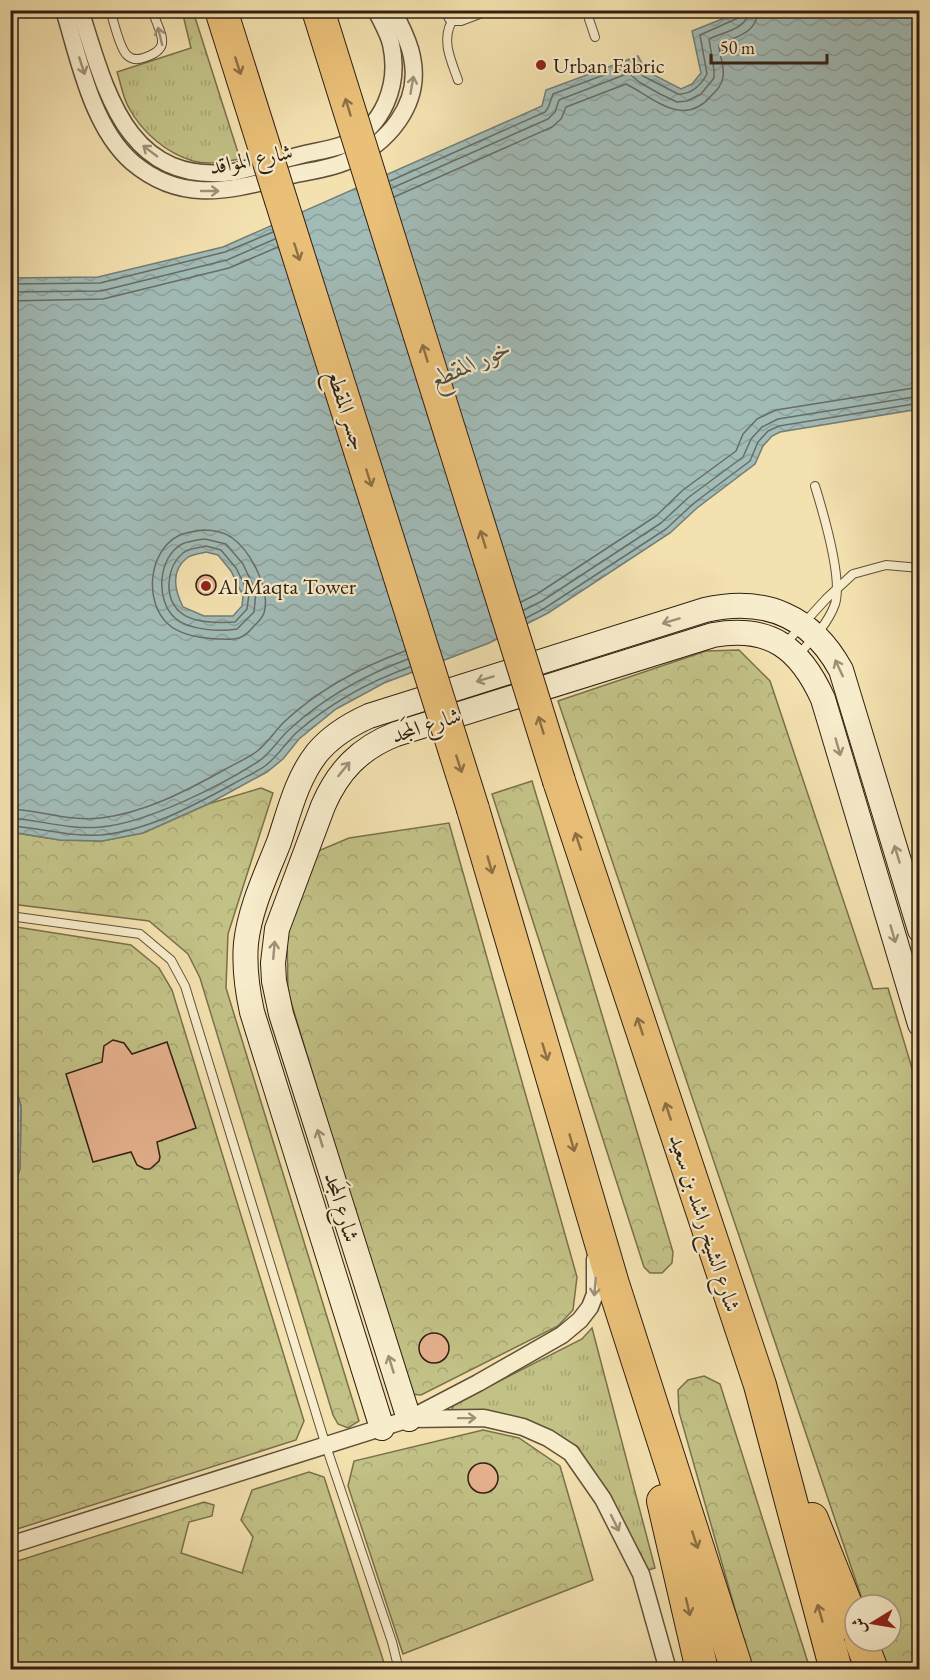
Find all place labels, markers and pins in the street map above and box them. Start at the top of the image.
place label: Urban Fabric [553,51,665,80]
marker: Urban Fabric [534,58,548,72]
place label: Al Maqta Tower [217,572,357,601]
marker: Al Maqta Tower [199,579,213,593]

